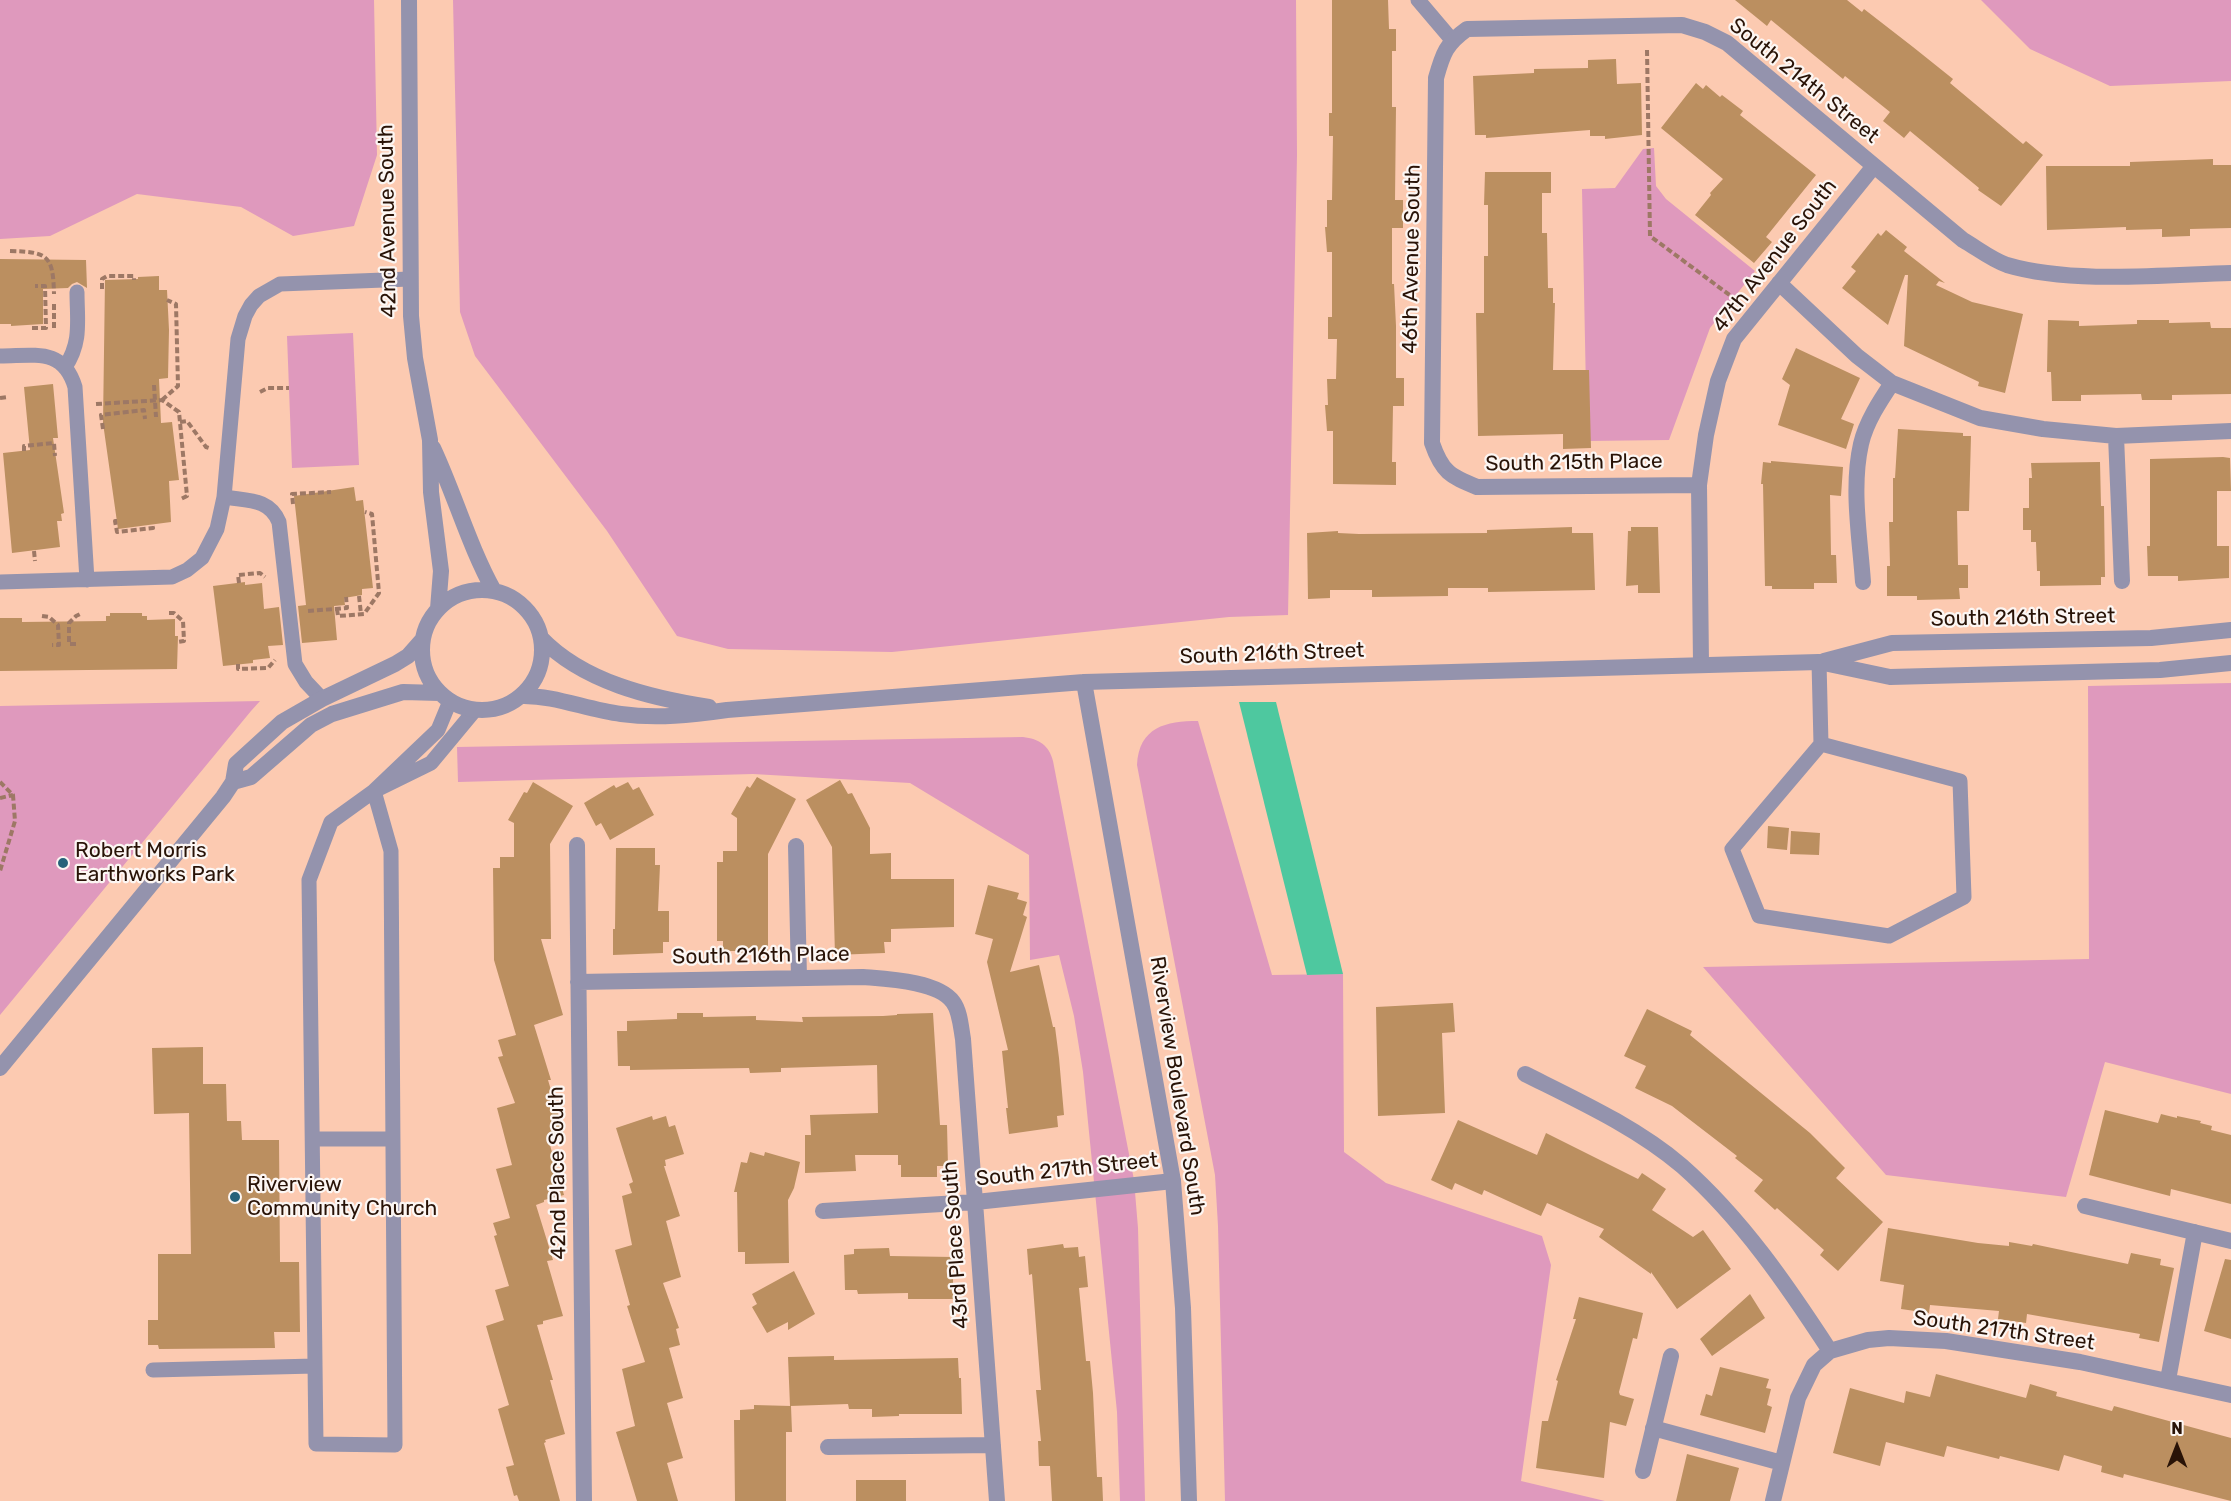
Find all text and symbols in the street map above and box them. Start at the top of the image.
street label: South 214th Street [1724,13,1884,149]
street label: 42nd Avenue South [374,124,402,318]
street label: 46th Avenue South [1398,164,1426,354]
street label: 47th Avenue South [1707,175,1843,337]
street label: South 215th Place [1485,449,1663,477]
street label: South 216th Street [1930,604,2116,632]
street label: South 216th Street [1179,638,1365,670]
place label: Robert Morris Earthworks Park [75,838,235,888]
marker: Robert Morris Earthworks Park [56,856,70,870]
street label: South 216th Place [672,942,850,970]
street label: Riverview Boulevard South [1144,955,1210,1217]
street label: 42nd Place South [544,1086,572,1260]
street label: South 217th Street [975,1148,1159,1192]
street label: 43rd Place South [938,1160,974,1330]
place label: Riverview Community Church [247,1172,437,1222]
marker: Riverview Community Church [228,1190,242,1204]
street label: South 217th Street [1912,1306,2096,1356]
north arrow [2147,1417,2207,1477]
text: N [2171,1419,2183,1438]

